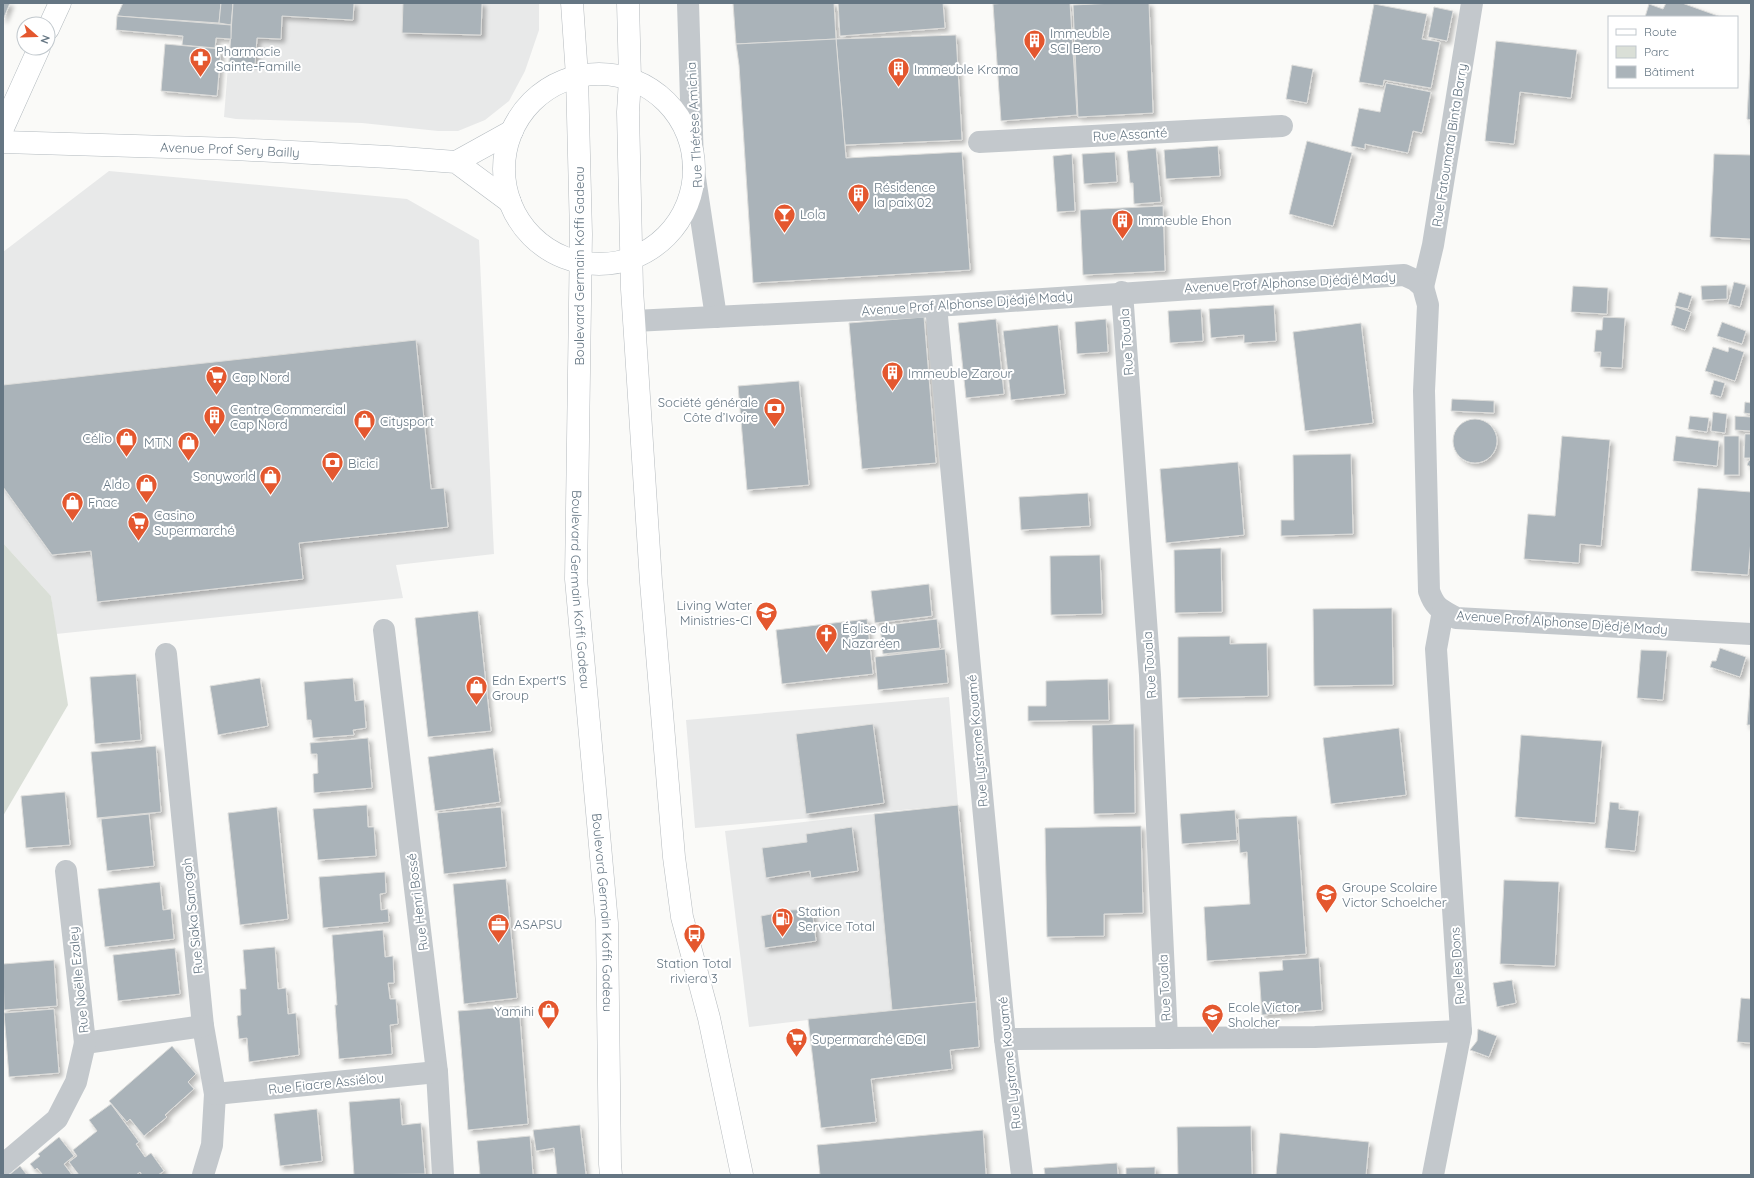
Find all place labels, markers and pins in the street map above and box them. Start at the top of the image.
place label: Immeuble SCI Bero [1050,25,1110,56]
building icon: Immeuble SCI Bero [1022,27,1048,60]
place label: Pharmacie Sainte-Famille [216,43,301,74]
pharmacy icon: Pharmacie Sainte-Famille [188,45,214,78]
building icon: Immeuble Krama [886,56,912,89]
place label: Immeuble Krama [914,61,1018,77]
place label: Résidence la paix 02 [874,179,936,210]
building icon: Résidence la paix 02 [845,181,871,214]
bar icon: Lola [771,201,797,234]
place label: Lola [800,206,826,222]
building icon: Immeuble Ehon [1110,207,1136,240]
place label: Immeuble Ehon [1138,212,1231,228]
building icon: Immeuble Zarour [880,360,906,393]
supermarket icon: Cap Nord [204,364,230,397]
place label: Immeuble Zarour [908,365,1013,381]
place label: Cap Nord [232,369,290,385]
place label: Société générale Côte d’Ivoire [658,394,758,425]
bank icon: Société générale Côte d’Ivoire [761,396,787,429]
place label: Centre Commercial Cap Nord [230,401,346,432]
building icon: Centre Commercial Cap Nord [201,403,227,436]
shop icon: Citysport [352,408,378,441]
place label: Citysport [380,413,434,429]
shop icon: Célio [114,425,140,458]
shop icon: MTN [175,429,201,462]
place label: Célio [83,430,112,446]
place label: MTN [144,434,172,450]
bank icon: Bicici [319,450,345,483]
place label: Bicici [348,455,378,471]
shop icon: Sonyworld [258,463,284,496]
place label: Sonyworld [193,468,256,484]
shop icon: Aldo [133,471,159,504]
place label: Aldo [103,476,130,492]
shop icon: Fnac [59,489,85,522]
place label: Fnac [88,494,118,510]
place label: Casino Supermarché [154,507,235,538]
supermarket icon: Casino Supermarché [126,509,152,542]
place label: Living Water Ministries-CI [676,597,752,628]
school or university icon: Living Water Ministries-CI [754,599,780,632]
place label: Église du Nazaréen [842,620,900,651]
church icon: Église du Nazaréen [814,622,840,655]
place label: Edn Expert'S Group [492,672,566,703]
shop icon: Edn Expert'S Group [464,674,490,707]
place label: Groupe Scolaire Victor Schoelcher [1342,879,1447,910]
school or university icon: Groupe Scolaire Victor Schoelcher [1313,881,1339,914]
place label: Station Service Total [798,903,875,934]
fuel station icon: Station Service Total [769,905,795,938]
office icon: ASAPSU [485,911,511,944]
place label: ASAPSU [514,916,562,932]
bus stop icon: Station Total riviera 3 [681,922,707,955]
place label: Station Total riviera 3 [656,955,732,986]
shop icon: Yamihi [536,998,562,1031]
place label: Ecole Victor Sholcher [1228,999,1299,1030]
school or university icon: Ecole Victor Sholcher [1200,1001,1226,1034]
place label: Yamihi [494,1003,534,1019]
supermarket icon: Supermarché CDCI [784,1026,810,1059]
place label: Supermarché CDCI [812,1031,926,1047]

